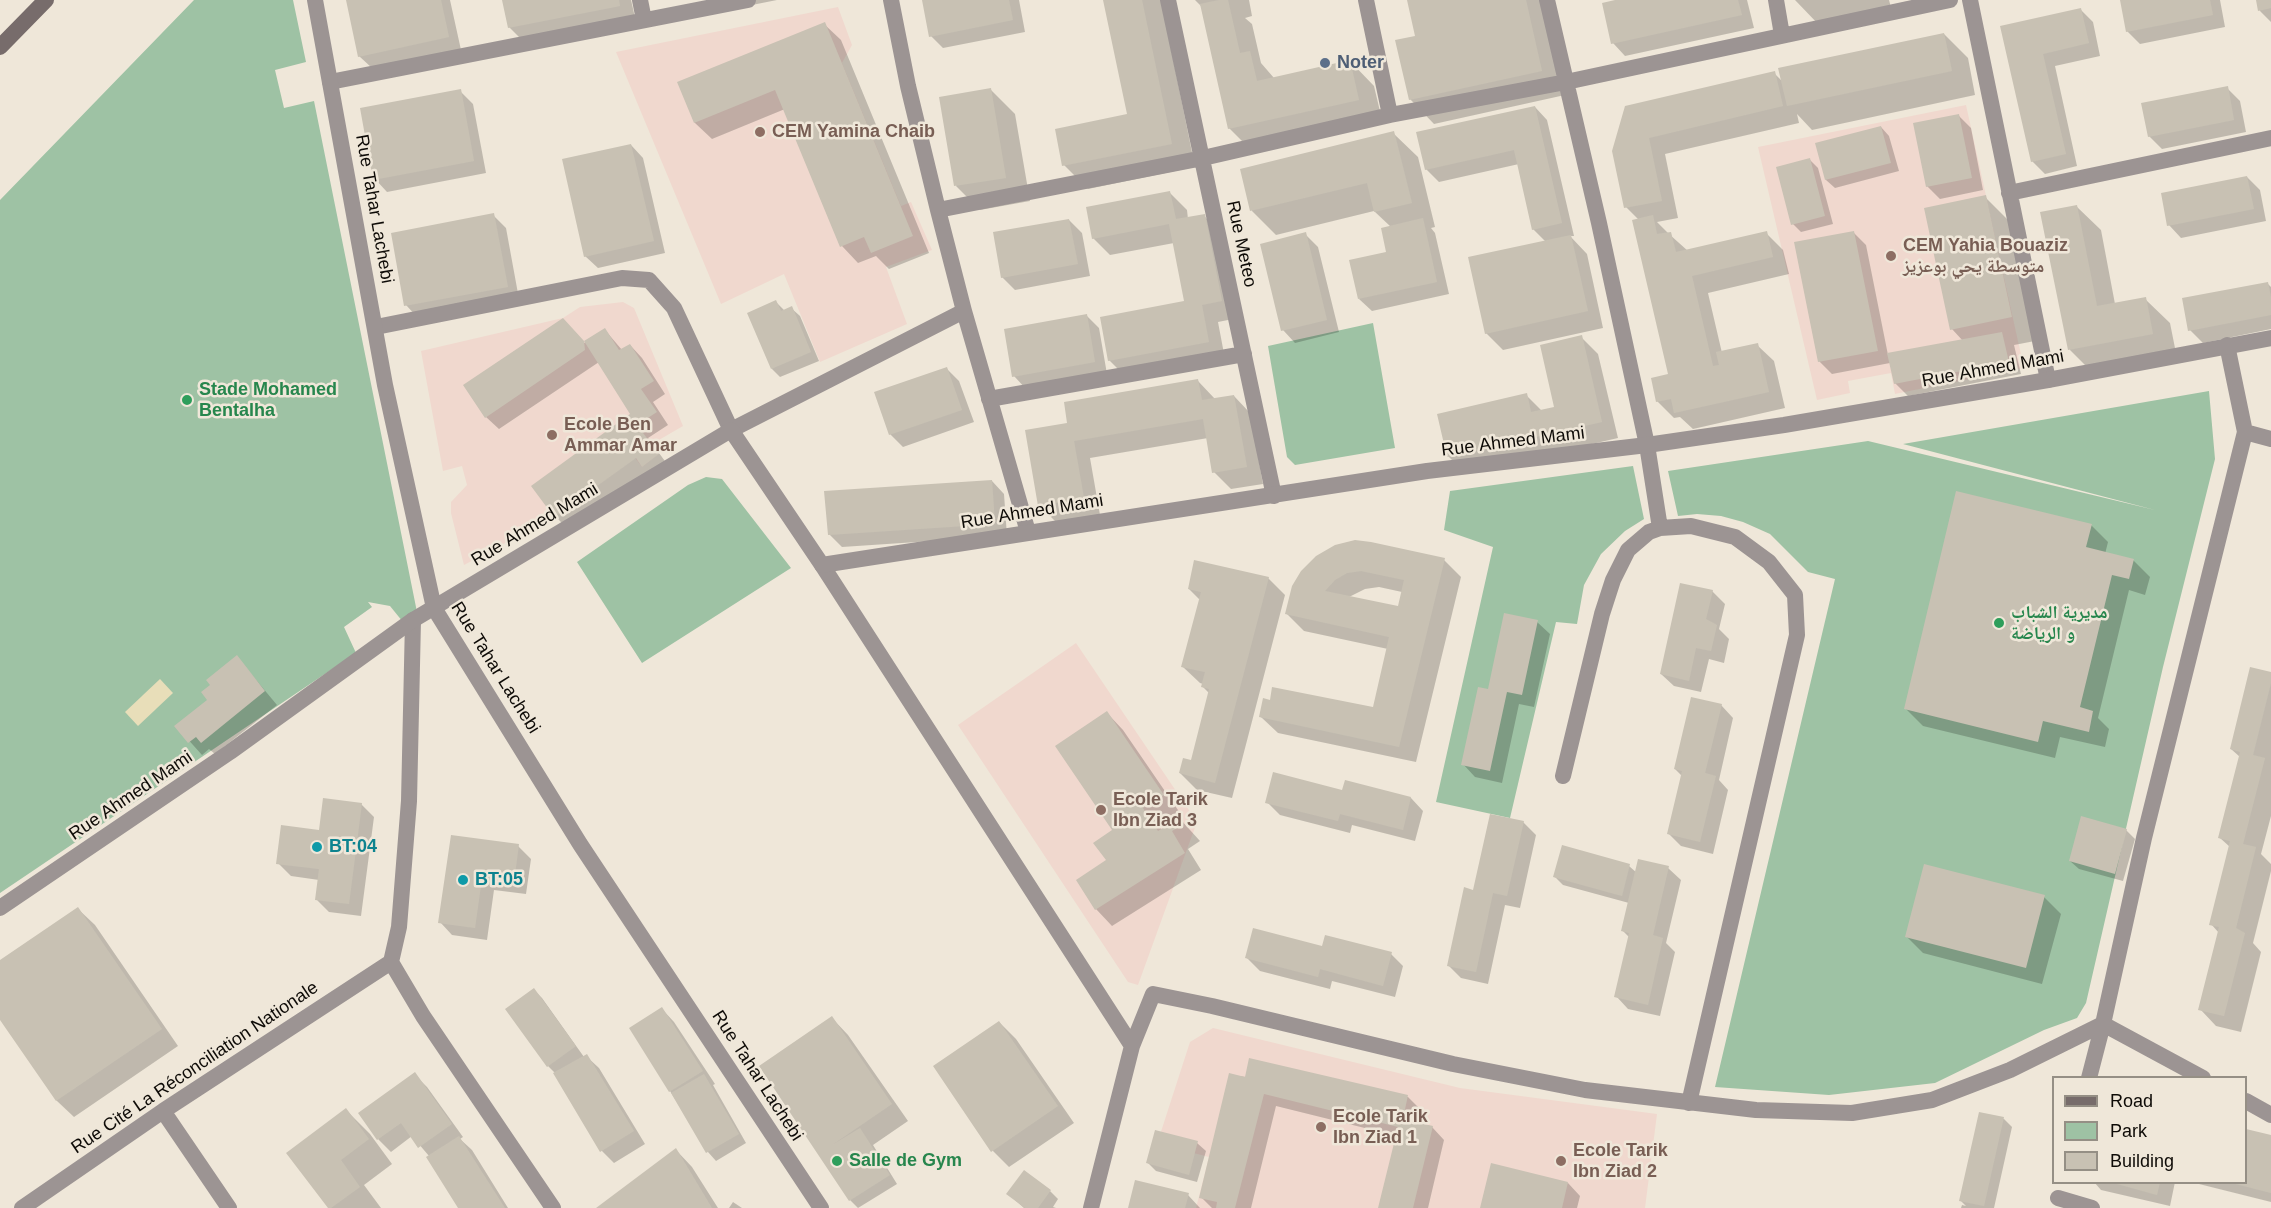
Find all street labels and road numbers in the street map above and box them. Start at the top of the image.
street label: Rue Tahar Lachebi [350,133,398,285]
street label: Rue Meteo [1221,199,1261,289]
street label: Rue Ahmed Mami [1920,346,2066,392]
street label: Rue Ahmed Mami [1440,423,1586,461]
street label: Rue Ahmed Mami [468,479,602,571]
street label: Rue Ahmed Mami [959,490,1105,534]
street label: Rue Tahar Lachebi [446,598,544,738]
street label: Rue Ahmed Mami [65,747,197,845]
street label: Rue Cité La Réconciliation Nationale [67,977,323,1159]
street label: Rue Tahar Lachebi [707,1007,807,1145]

